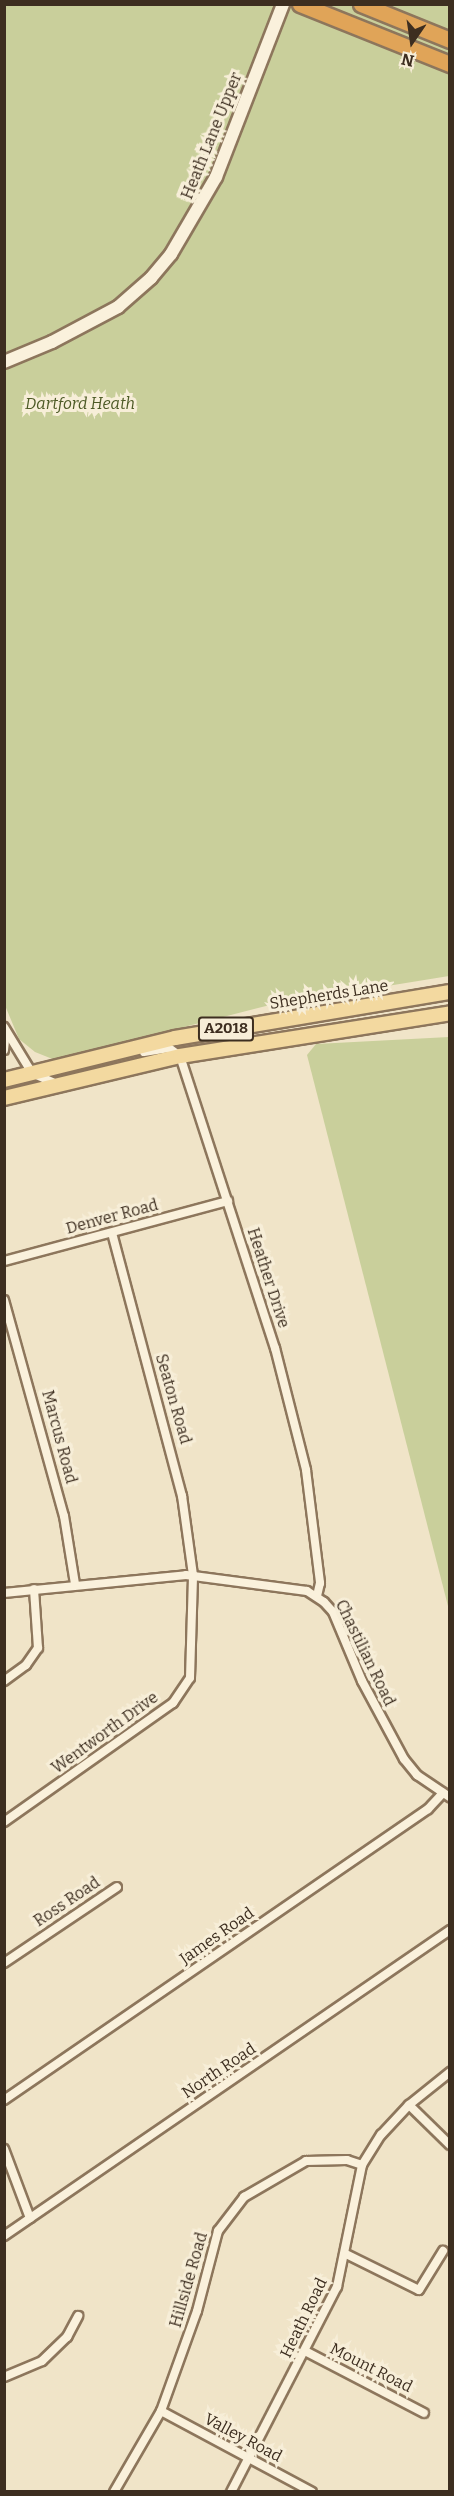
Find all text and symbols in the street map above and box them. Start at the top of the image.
north arrow [382,12,442,72]
text: N [400,49,416,71]
street label: Heath Lane Upper [178,70,246,202]
park label: Dartford Heath [25,394,135,414]
street label: Shepherds Lane [268,976,390,1014]
road number: A2018 [198,1017,254,1041]
street label: Denver Road [64,1195,160,1239]
street label: Heather Drive [243,1226,293,1330]
street label: Seaton Road [151,1352,195,1446]
street label: Marcus Road [37,1388,81,1486]
street label: Chastilian Road [331,1597,399,1709]
street label: Wentworth Drive [48,1688,162,1778]
street label: Ross Road [30,1873,104,1931]
street label: James Road [176,1903,258,1969]
street label: North Road [178,2039,260,2103]
street label: Hillside Road [166,2230,212,2330]
street label: Heath Road [276,2275,332,2361]
street label: Mount Road [327,2339,415,2397]
street label: Valley Road [201,2409,285,2467]

